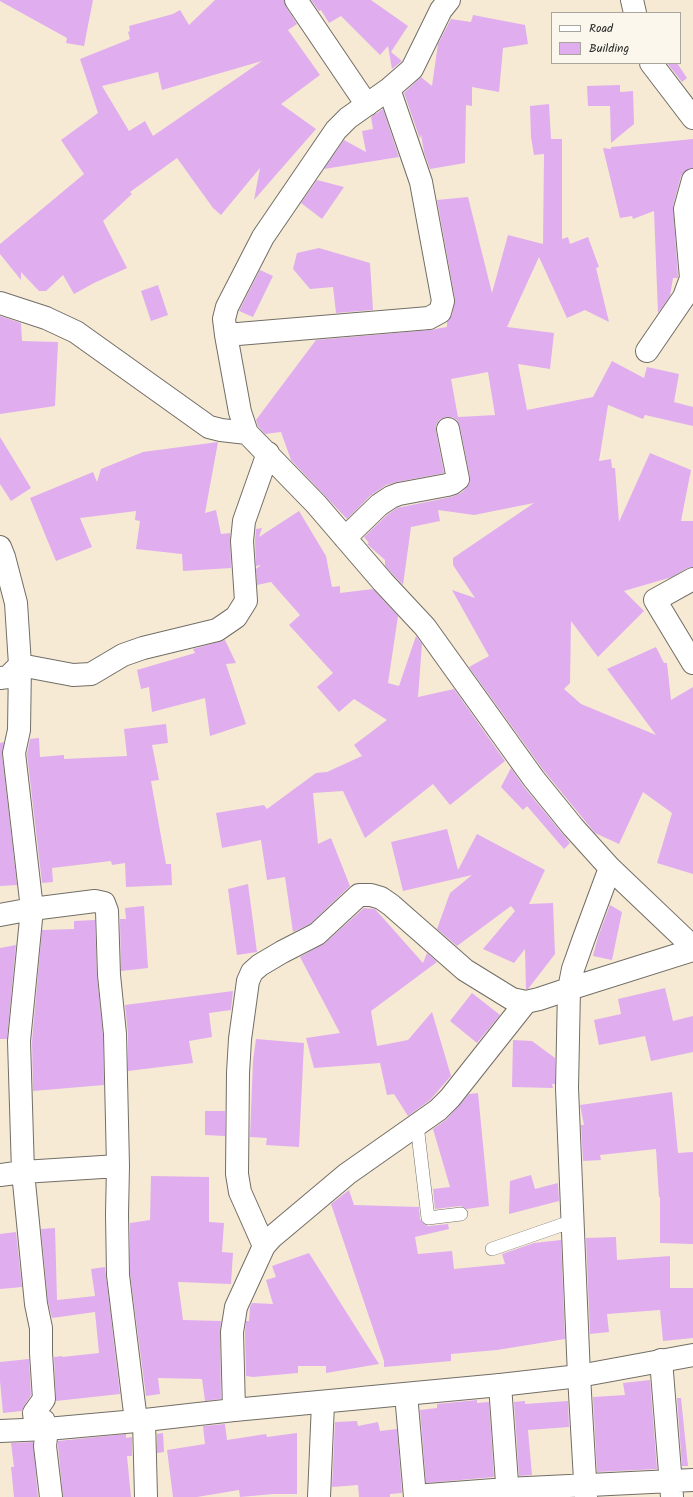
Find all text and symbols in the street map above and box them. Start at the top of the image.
legend [551,12,681,64]
text: Road [589,19,613,38]
text: Building [589,39,629,58]

